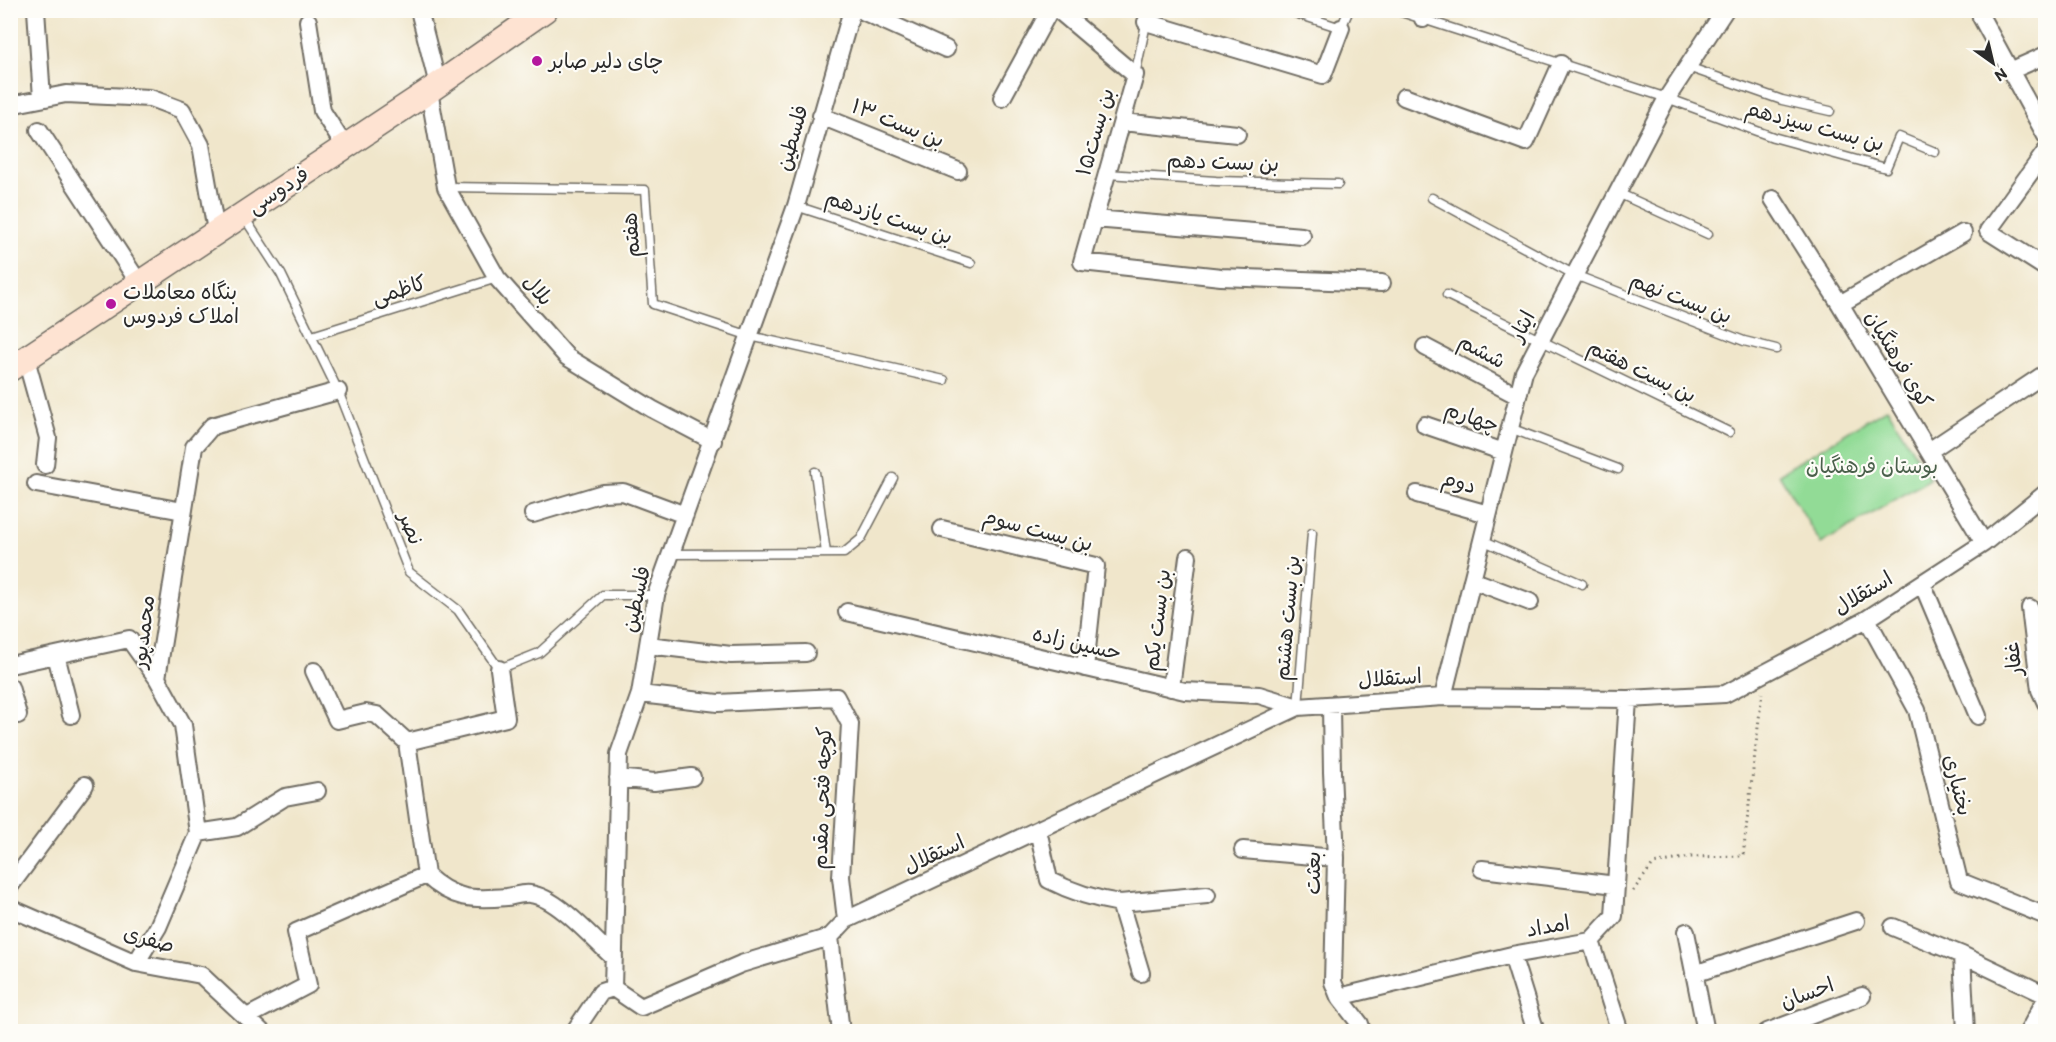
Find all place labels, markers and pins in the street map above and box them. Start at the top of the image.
place label: چای دلیر صابر [547,48,663,74]
marker: چای دلیر صابر [530,54,544,68]
place label: بنگاه معاملات املاک فردوس [123,279,239,328]
marker: بنگاه معاملات املاک فردوس [104,297,118,311]

